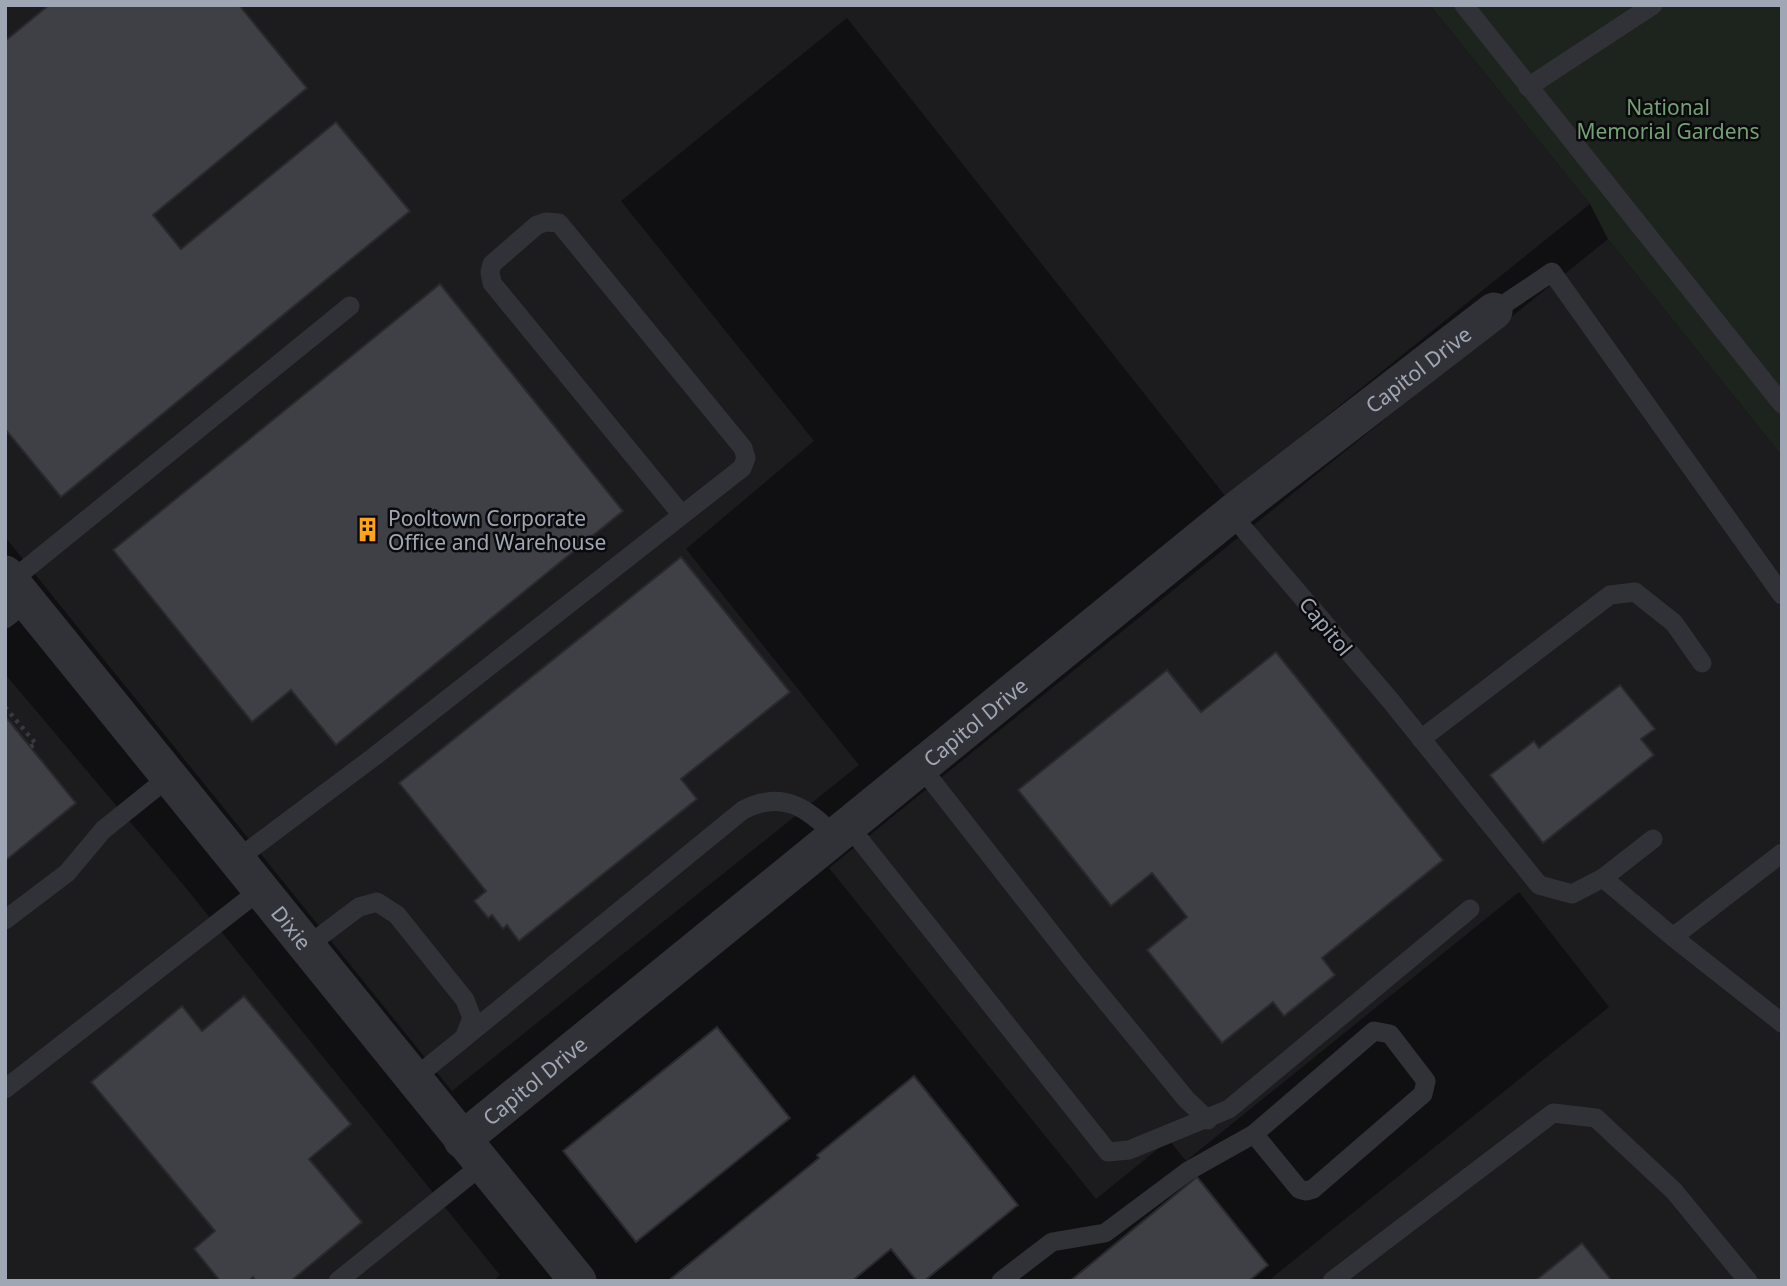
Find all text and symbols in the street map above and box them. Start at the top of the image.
park label: National Memorial Gardens [1576,93,1760,145]
street label: Capitol Drive [1359,320,1477,419]
place label: Pooltown Corporate Office and Warehouse [388,504,606,556]
building icon: Pooltown Corporate Office and Warehouse [354,516,382,544]
street label: Capitol [1293,591,1359,661]
street label: Capitol Drive [917,671,1033,773]
street label: Dixie [265,900,318,955]
street label: Capitol Drive [477,1030,593,1131]

